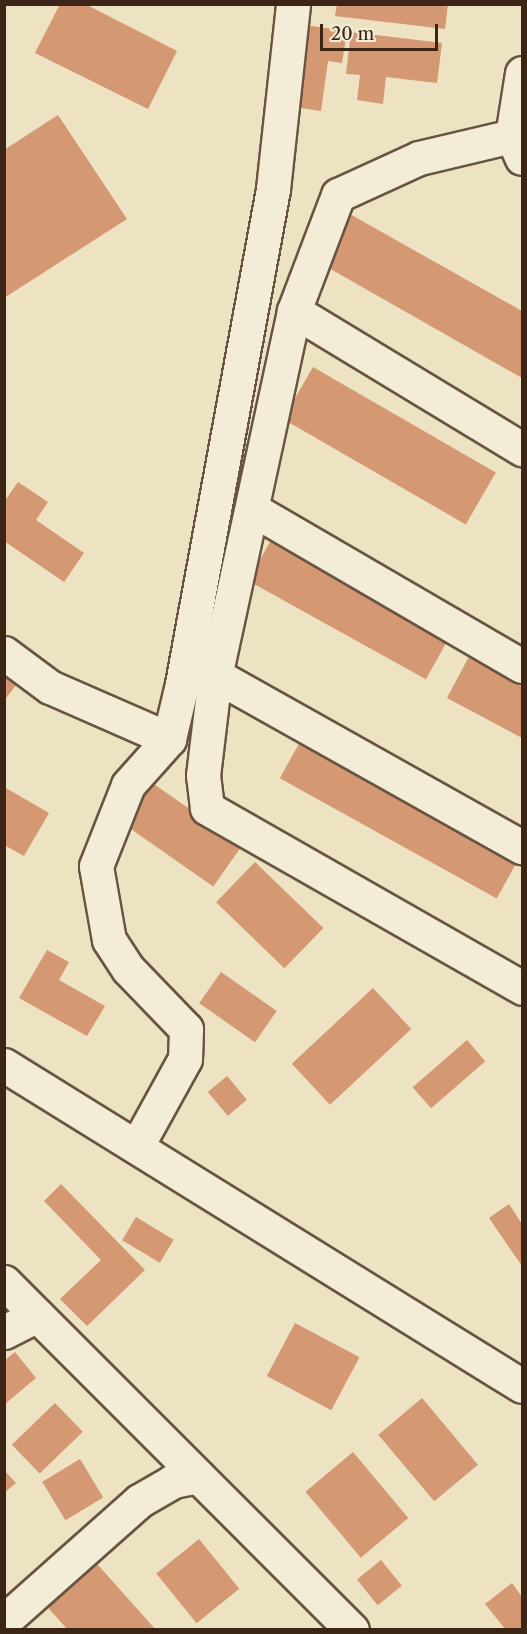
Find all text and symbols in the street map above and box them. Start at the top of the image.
scale bar [323,12,442,50]
text: 20 m [331,23,374,45]

